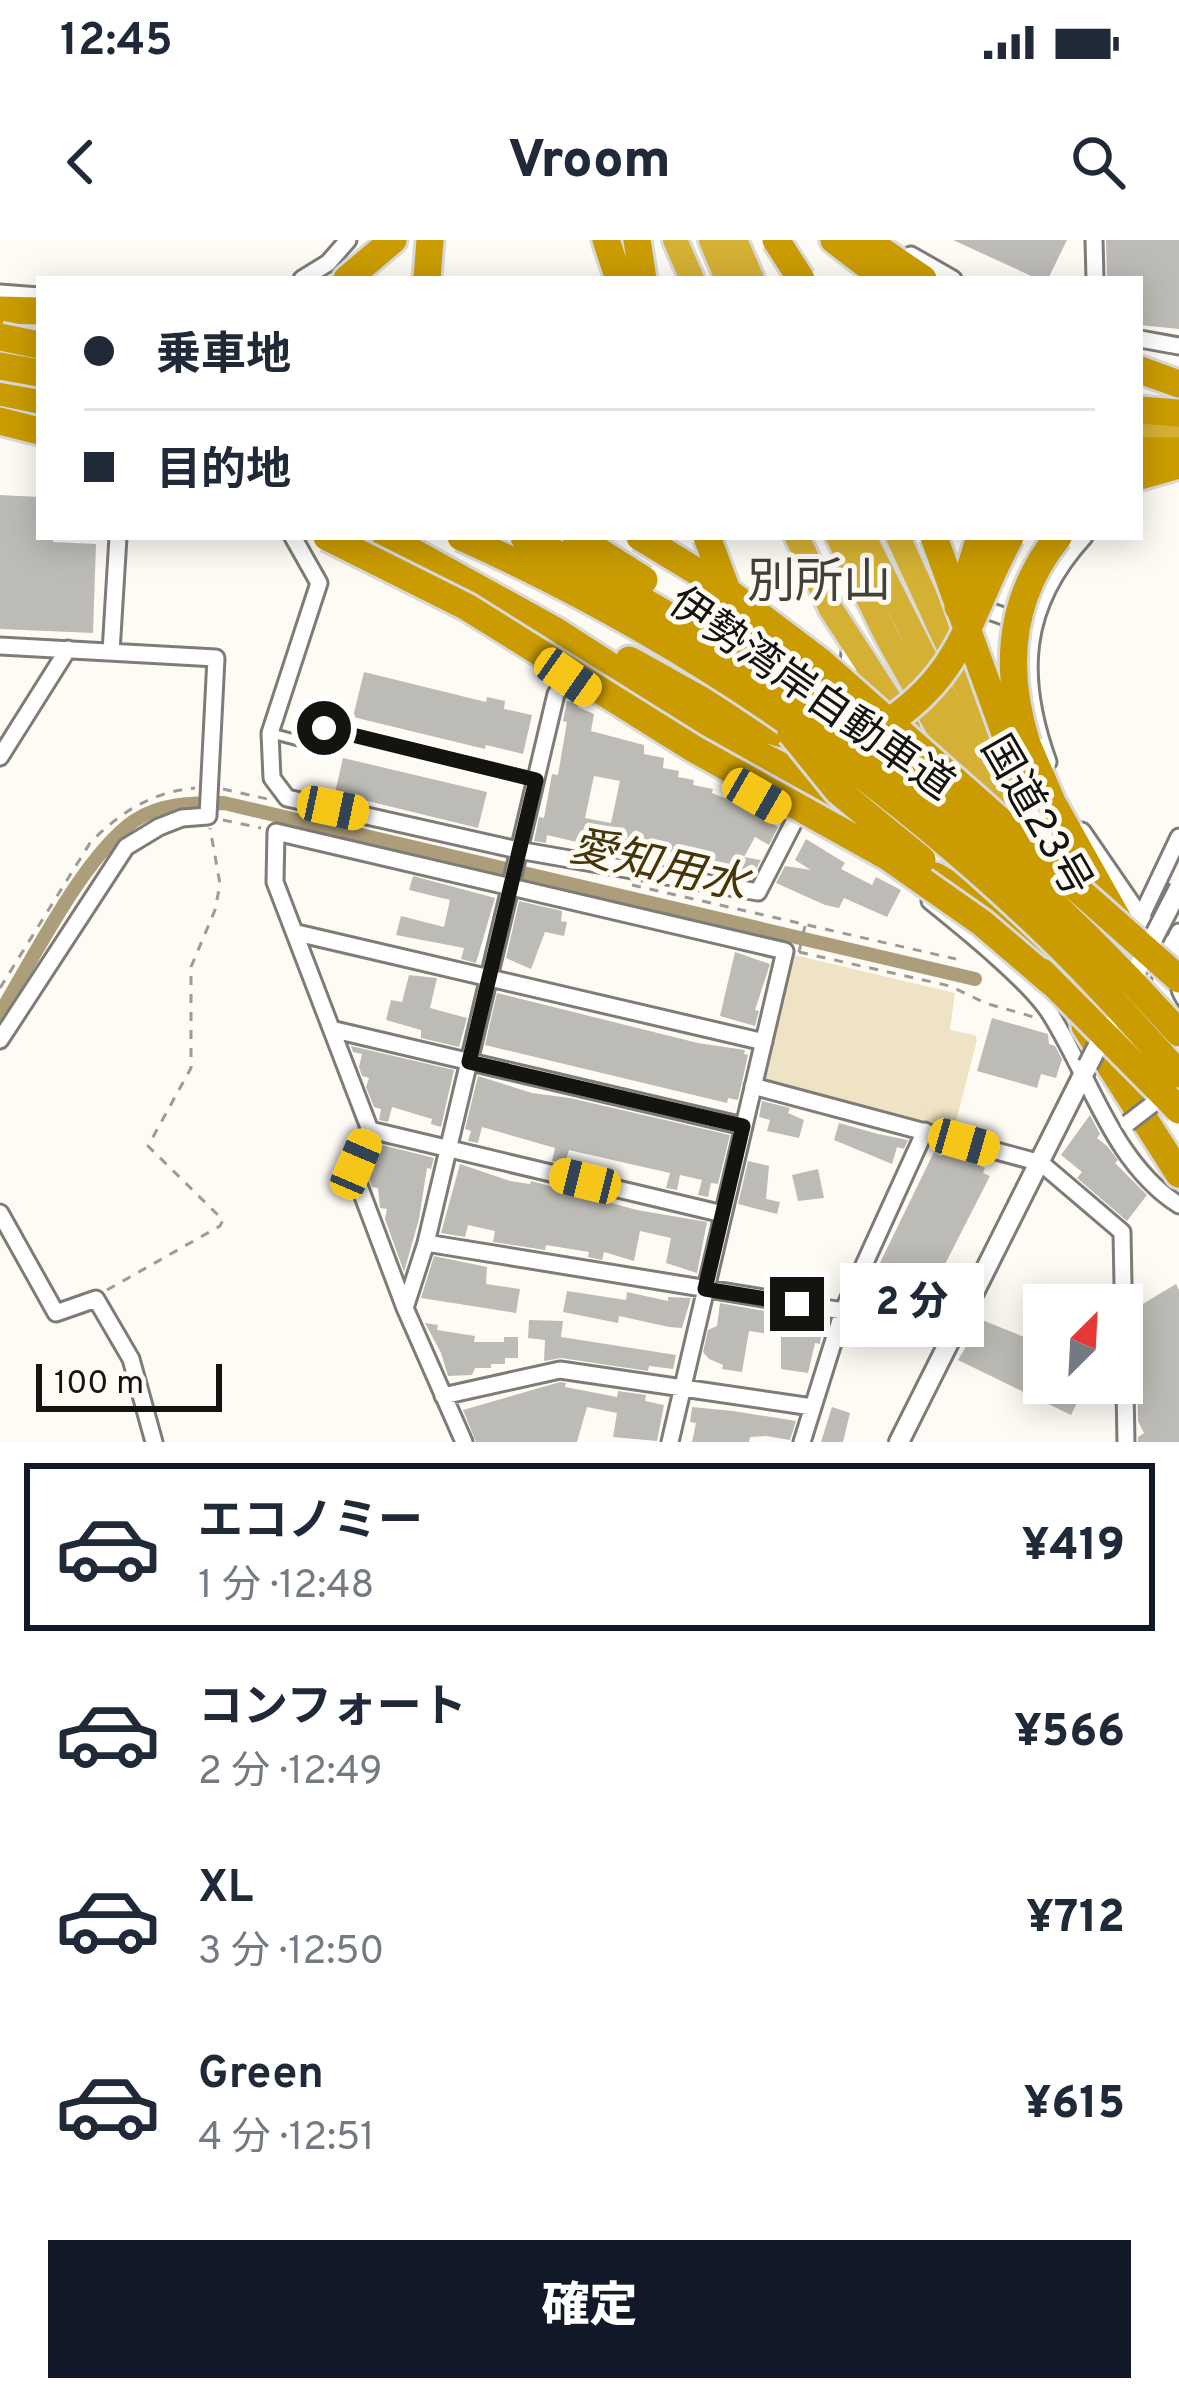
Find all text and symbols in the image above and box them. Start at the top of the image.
text: 12:45 [60,14,173,71]
text: Vroom [508,128,671,197]
icon: back [48,129,114,195]
icon: search [1065,129,1131,195]
text: 乗車地 [156,329,291,386]
text: 目的地 [156,444,291,501]
district label: 別所山 [747,555,891,615]
street label: 伊勢湾岸自動車道 [657,578,963,814]
car [528,642,608,712]
route start [297,701,351,755]
street label: 国道23号 [967,727,1101,907]
car [717,762,797,830]
car [294,783,372,833]
water label: 愛知用水 [564,820,757,917]
car [924,1115,1004,1169]
car [325,1124,387,1204]
car [546,1155,624,1207]
callout: 2 分 [839,1262,983,1346]
route end [770,1277,824,1331]
text: 2 分 [876,1280,948,1329]
north arrow [1023,1284,1143,1404]
map controls [1023,1284,1143,1404]
scale bar [36,1358,222,1411]
text: 100 m [54,1364,144,1406]
icon: car [54,1493,162,1601]
text: エコノミー [198,1495,423,1552]
text: ¥419 [1022,1519,1125,1576]
text: 1 分 · 12:48 [198,1563,374,1612]
icon: car [54,1679,162,1787]
text: コンフォート [198,1681,467,1738]
text: ¥566 [1014,1705,1125,1762]
text: 2 分 · 12:49 [198,1749,382,1798]
text: XL [198,1861,253,1918]
icon: car [54,1865,162,1973]
text: ¥712 [1026,1891,1125,1948]
text: 3 分 · 12:50 [198,1929,384,1978]
text: Green [198,2047,324,2104]
icon: car [54,2051,162,2159]
text: ¥615 [1023,2077,1125,2134]
text: 4 分 · 12:51 [198,2115,375,2164]
button: 確定 [48,2240,1131,2378]

